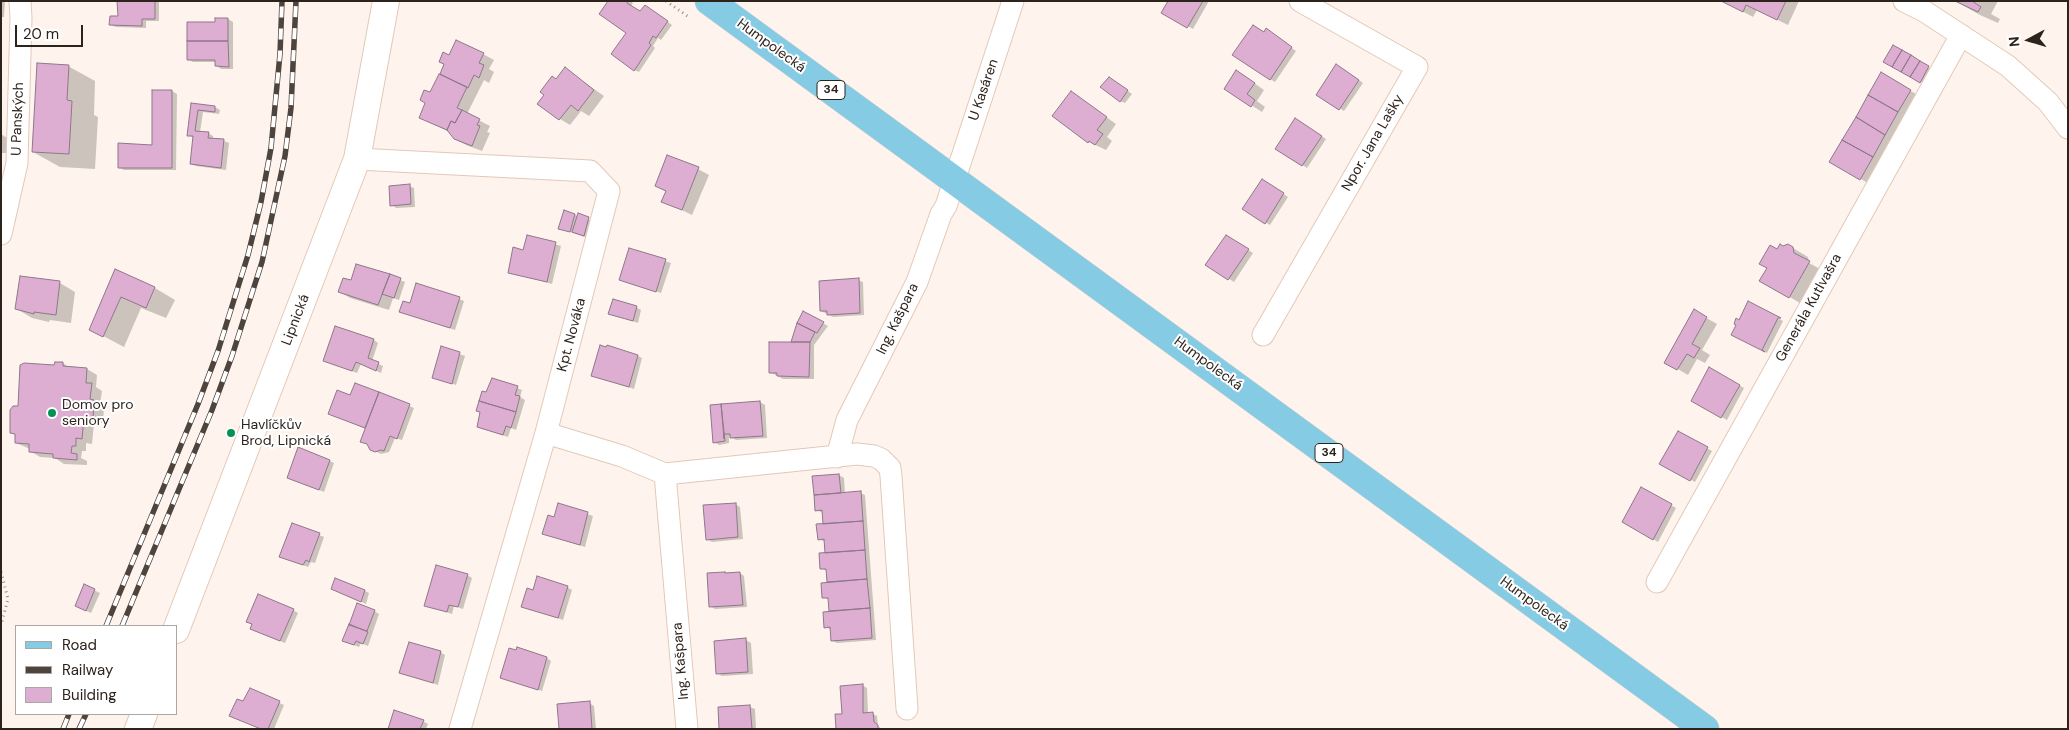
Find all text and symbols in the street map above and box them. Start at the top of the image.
scale bar [18,15,85,47]
street label: Humpolecká [733,15,809,77]
north arrow [2004,15,2054,65]
text: 20 m [23,24,59,44]
text: N [2005,36,2024,48]
street label: U Kasáren [966,57,1002,123]
road number: 34 [817,80,845,100]
street label: U Panských [8,82,28,156]
street label: Npor. Jana Lašky [1339,92,1407,194]
street label: Generála Kutlvašra [1772,251,1846,365]
street label: Ing. Kašpara [874,281,922,357]
street label: Lipnická [279,292,313,348]
street label: Kpt. Nováka [554,296,590,374]
street label: Humpolecká [1170,333,1246,395]
place label: Domov pro seniory [62,397,133,430]
marker: Domov pro seniory [46,407,58,419]
place label: Havlíčkův Brod, Lipnická [241,417,331,450]
marker: Havlíčkův Brod, Lipnická [225,427,237,439]
road number: 34 [1315,443,1343,462]
street label: Humpolecká [1496,573,1572,635]
street label: Ing. Kašpara [669,622,693,700]
legend [15,625,178,715]
text: Road [62,635,97,655]
text: Railway [62,660,113,680]
text: Building [62,685,117,705]

